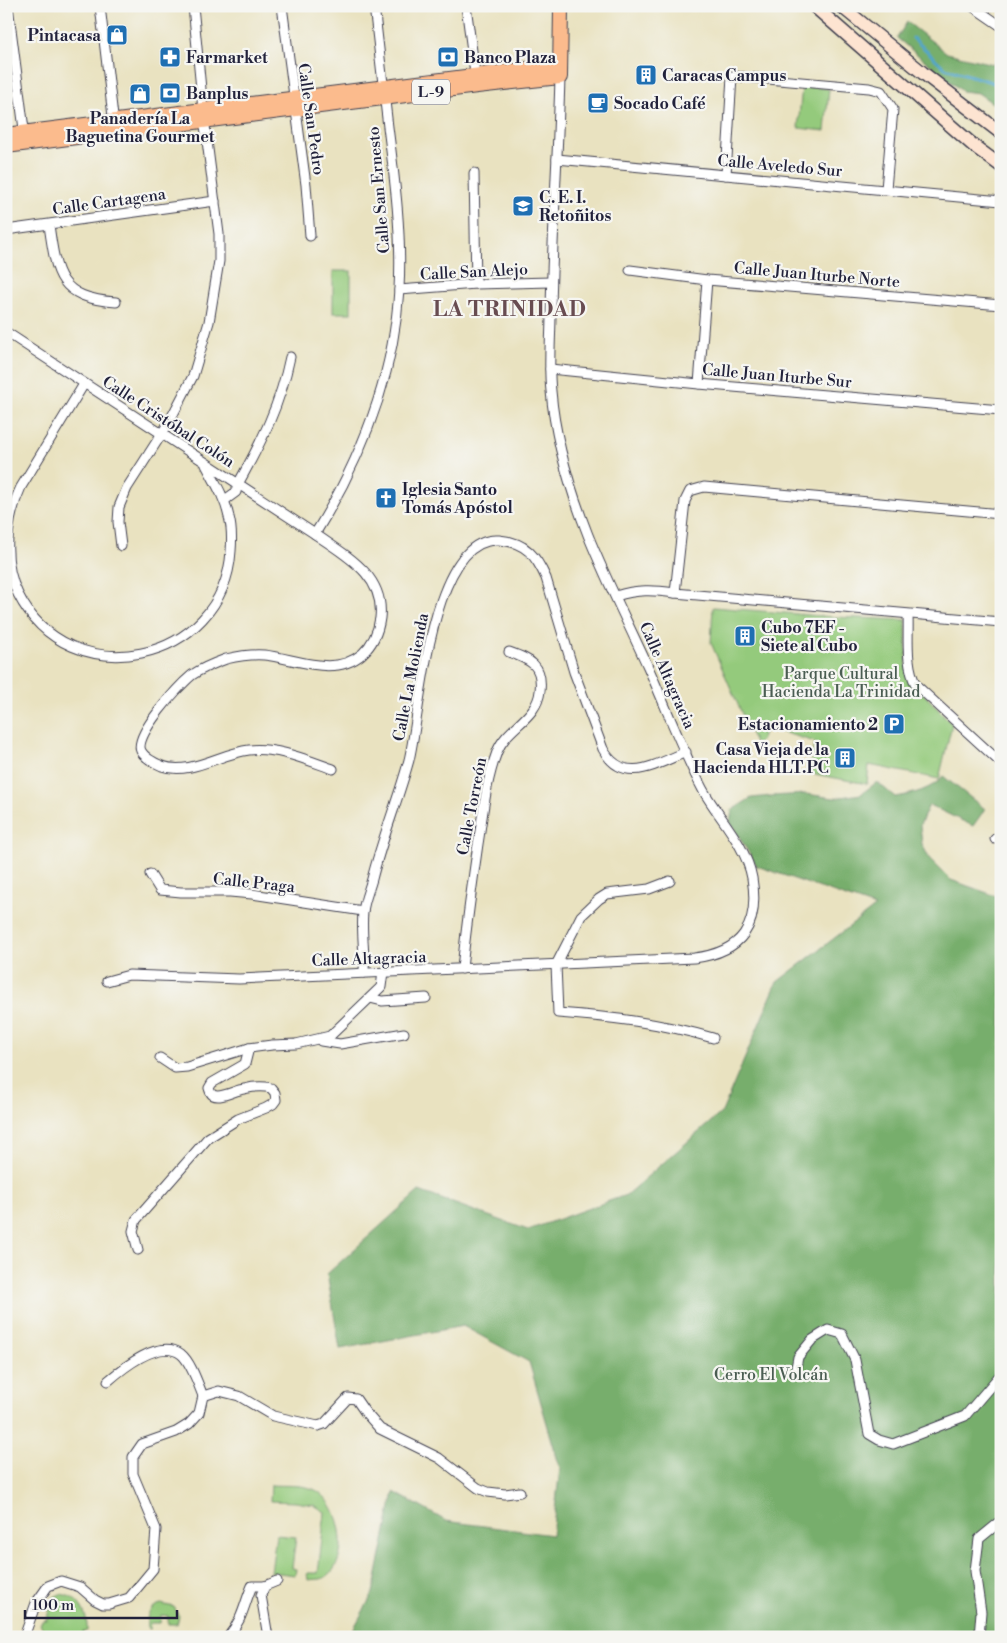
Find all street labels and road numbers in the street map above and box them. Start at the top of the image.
street label: Calle San Pedro [293,62,329,176]
road number: L-9 [412,80,450,104]
street label: Calle San Ernesto [363,126,395,254]
street label: Calle Aveledo Sur [717,151,843,181]
street label: Calle Cartagena [51,184,168,220]
street label: Calle Juan Iturbe Norte [733,258,901,292]
street label: Calle San Alejo [420,259,529,285]
street label: Calle Juan Iturbe Sur [701,359,853,393]
street label: Calle Cristóbal Colón [99,372,239,472]
street label: Calle La Molienda [389,611,433,743]
street label: Calle Altagracia [635,619,700,733]
street label: Calle Torreón [453,755,491,857]
street label: Calle Praga [212,869,297,897]
street label: Calle Altagracia [311,947,428,971]

